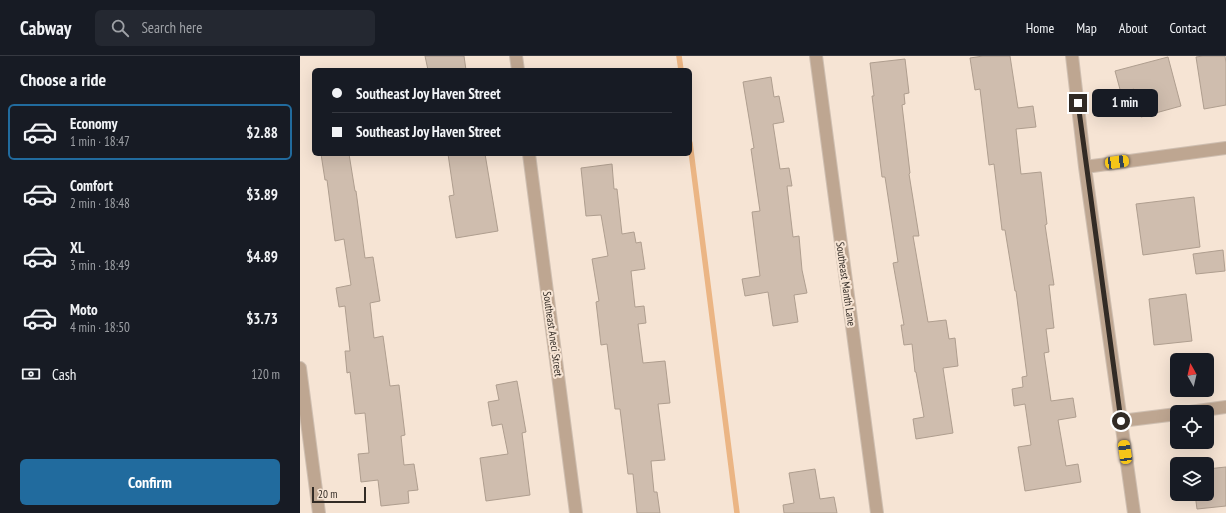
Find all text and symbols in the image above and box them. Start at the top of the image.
search box [95,10,375,46]
text: Cabway [20,16,71,40]
icon: search [109,17,131,39]
text: Search here [141,18,202,37]
text: Home [1026,19,1054,37]
text: Map [1076,19,1097,37]
text: About [1119,19,1148,37]
text: Contact [1170,19,1206,37]
text: Choose a ride [20,68,106,91]
text: Southeast Joy Haven Street [356,84,501,103]
callout: 1 min [1092,89,1158,117]
route end [1069,94,1087,112]
text: 1 min [1112,94,1138,111]
icon: car [22,114,58,150]
text: Economy [70,114,118,133]
text: Southeast Joy Haven Street [356,122,501,141]
text: $2.88 [246,123,278,142]
text: 1 min · 18:47 [70,133,130,150]
car [1104,154,1130,170]
icon: car [22,176,58,212]
text: Comfort [70,176,113,195]
text: $3.89 [246,185,278,204]
text: 2 min · 18:48 [70,195,130,212]
icon: car [22,238,58,274]
text: XL [70,238,84,257]
street label: Southeast Manth Lane [833,241,859,327]
text: $4.89 [246,247,278,266]
text: 3 min · 18:49 [70,257,130,274]
street label: Southeast Aneci Street [540,291,566,377]
icon: car [22,300,58,336]
text: Moto [70,300,98,319]
text: $3.73 [246,309,278,328]
text: 4 min · 18:50 [70,319,130,336]
north arrow [1170,353,1214,397]
map controls [1170,353,1214,501]
icon: cash [20,363,42,385]
text: Cash [52,365,76,384]
text: 120 m [251,366,280,383]
button: locate [1170,405,1214,449]
route start [1112,412,1130,430]
car [1117,439,1133,465]
button: layers [1170,457,1214,501]
button: Confirm [20,459,280,505]
scale bar [312,485,366,504]
text: 20 m [318,487,337,501]

